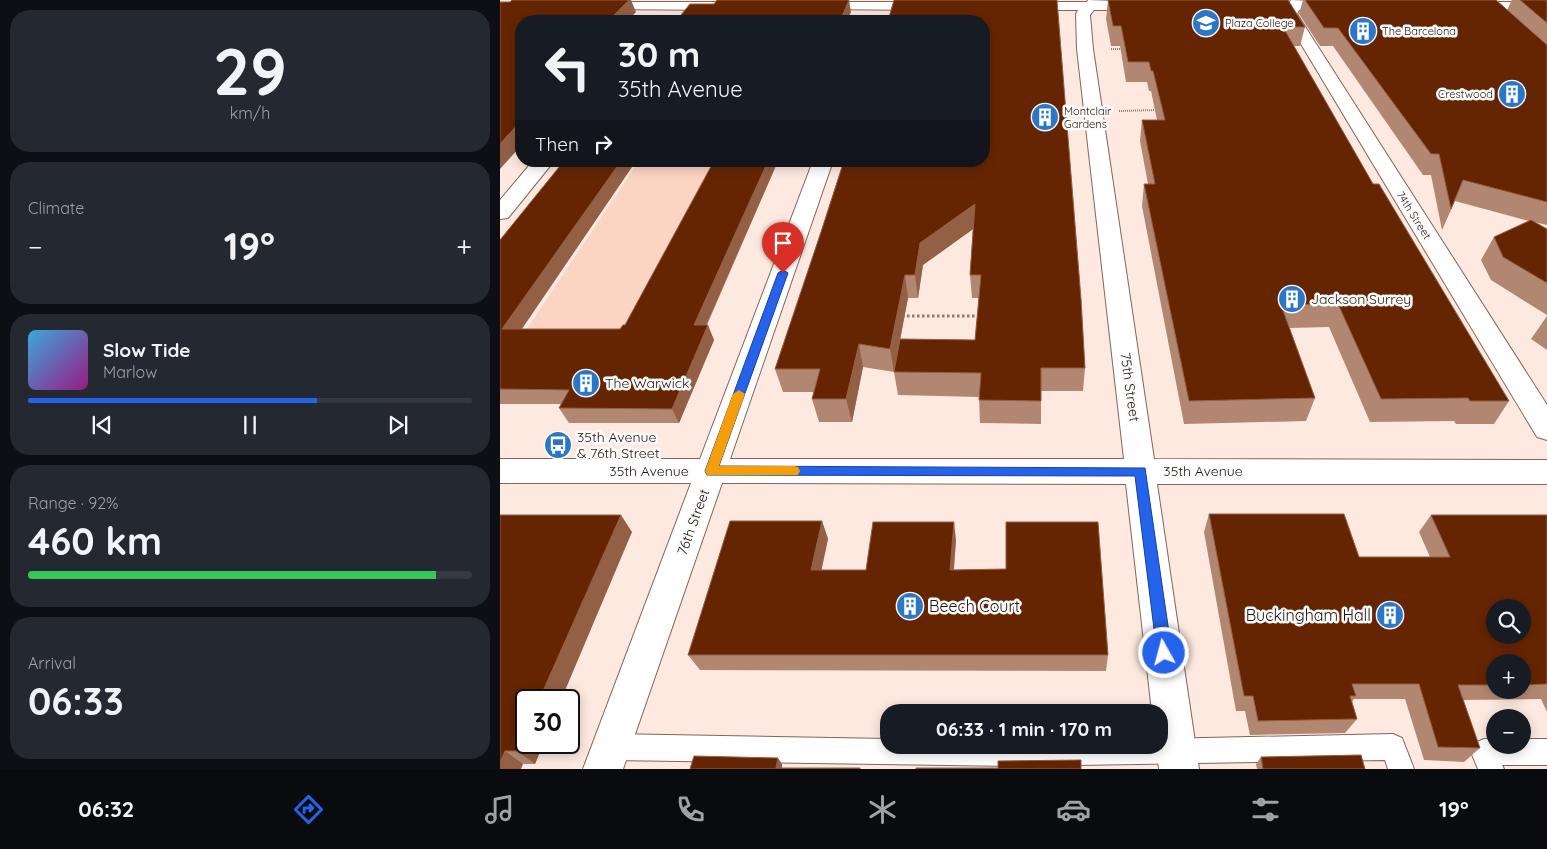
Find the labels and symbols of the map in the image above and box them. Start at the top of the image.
school or university icon: Plaza College [1191,8,1221,38]
place label: Plaza College [1225,16,1294,30]
building icon: The Barcelona [1348,16,1378,46]
place label: The Barcelona [1382,24,1456,38]
building icon: Crestwood [1497,79,1527,109]
place label: Crestwood [1438,87,1493,101]
building icon: Montclair Gardens [1030,102,1060,132]
place label: Montclair Gardens [1064,104,1112,131]
street label: 74th Street [1394,188,1434,242]
pin [762,222,804,273]
building icon: Jackson Surrey [1277,284,1307,314]
place label: Jackson Surrey [1311,290,1411,308]
street label: 75th Street [1116,351,1144,423]
building icon: The Warwick [571,368,601,398]
place label: The Warwick [605,374,689,392]
place label: 35th Avenue & 76th Street [577,428,660,462]
bus stop icon: 35th Avenue & 76th Street [543,430,573,460]
street label: 35th Avenue [609,462,689,480]
street label: 35th Avenue [1163,462,1243,480]
street label: 76th Street [673,486,713,558]
building icon: Beech Court [895,591,925,621]
place label: Beech Court [929,596,1020,616]
building icon: Buckingham Hall [1375,600,1405,630]
place label: Buckingham Hall [1246,605,1371,625]
position arrow [1137,626,1189,678]
speed limit sign: 30 [515,689,580,754]

